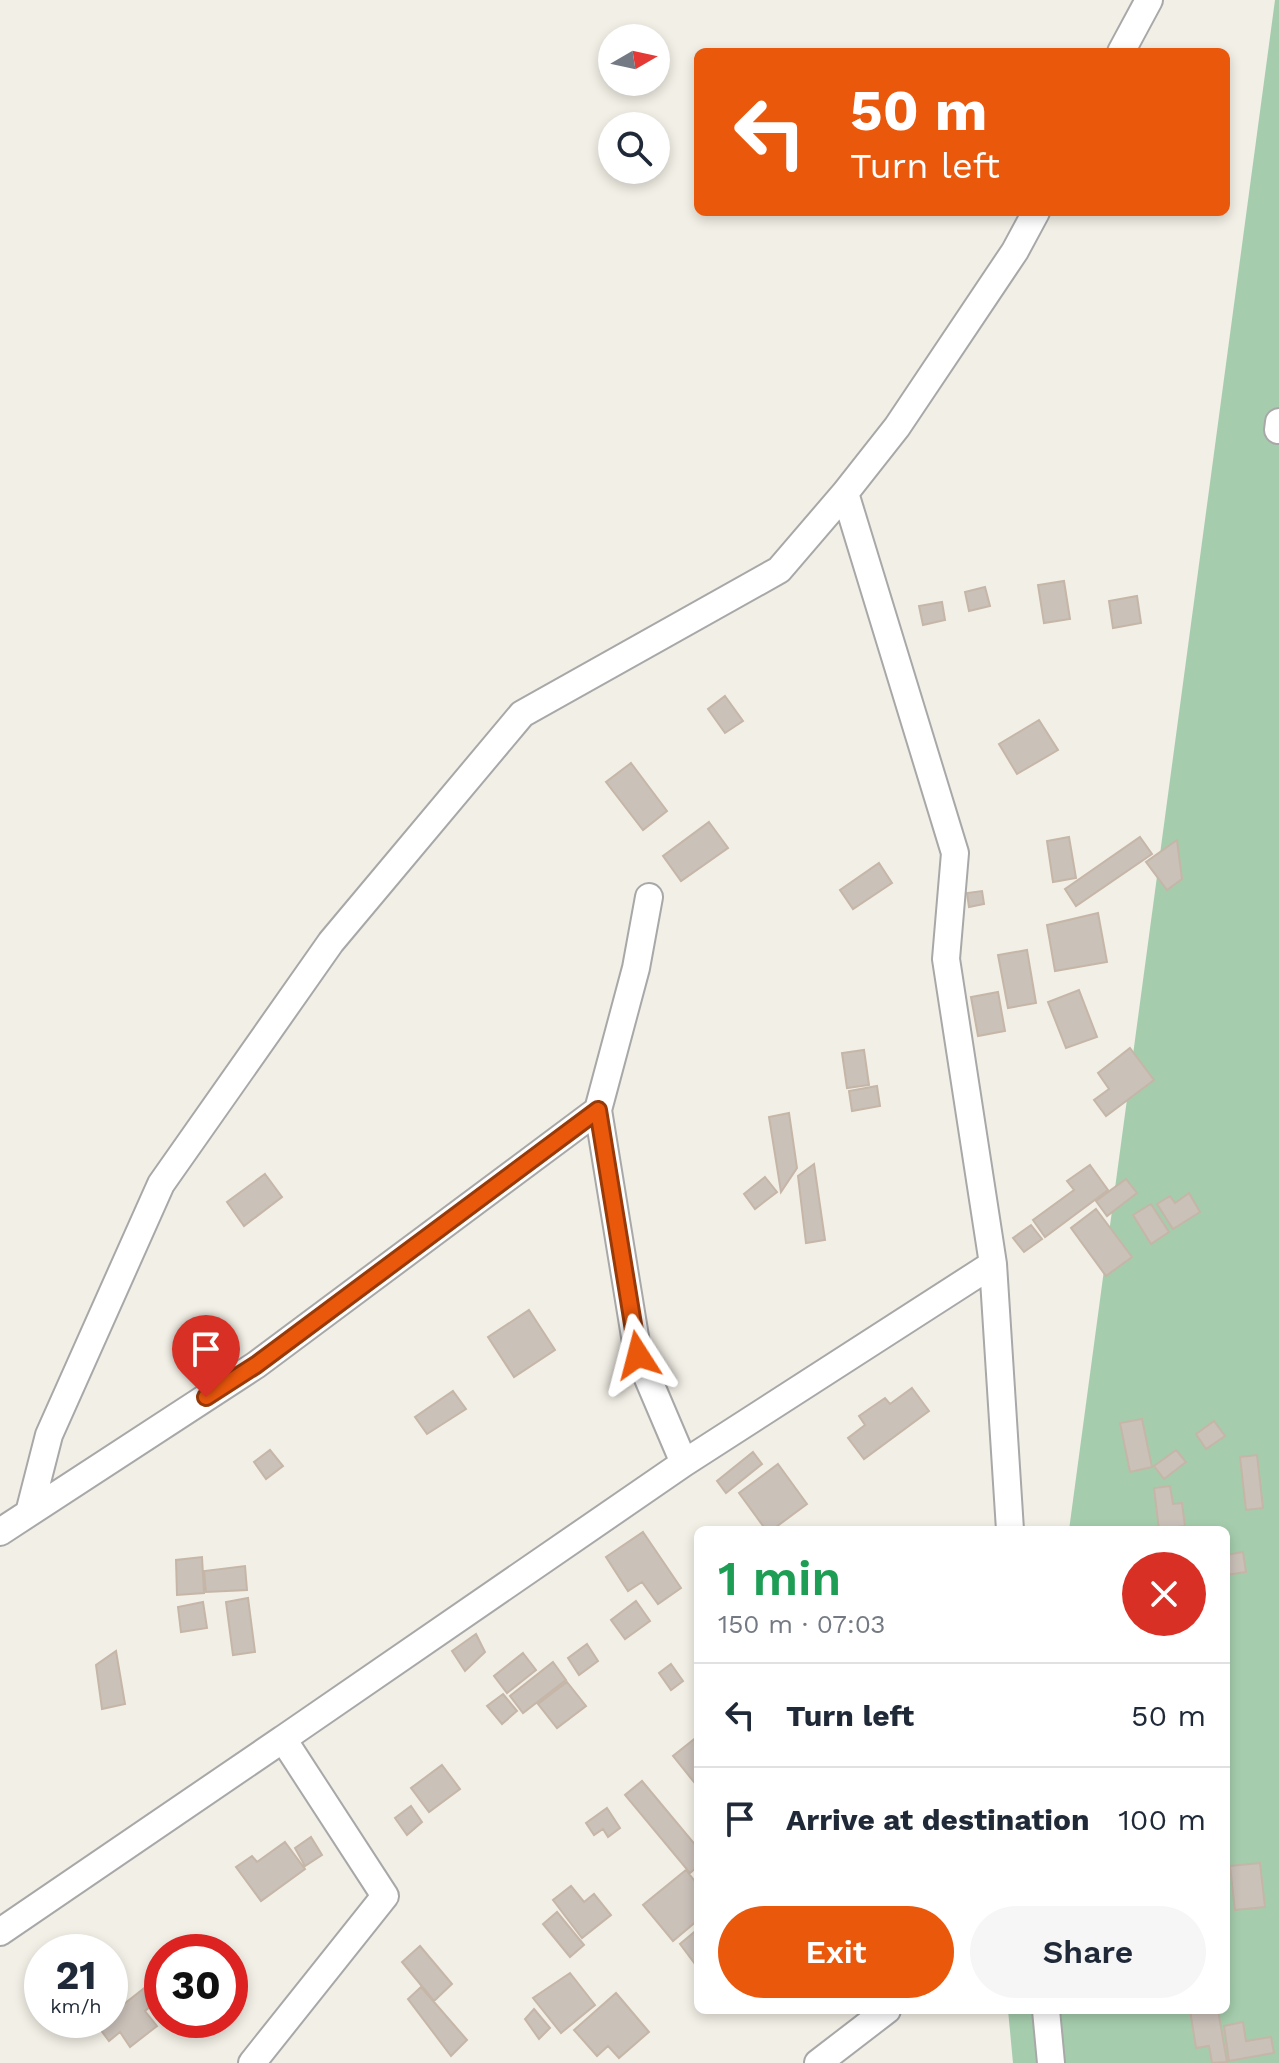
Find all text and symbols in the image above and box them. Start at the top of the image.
north arrow [598,24,670,96]
map controls [598,24,670,184]
text: 50 m [850,78,987,144]
icon: left [718,80,822,184]
button: search [598,112,670,184]
text: Turn left [850,145,1000,187]
position arrow [596,1313,680,1397]
pin [172,1315,240,1397]
icon: arrive [184,1327,228,1371]
text: 1 min [718,1550,841,1607]
button: close [1122,1552,1206,1636]
text: 150 m · 07:03 [718,1609,885,1639]
icon: left [718,1693,762,1737]
text: Turn left [786,1698,914,1733]
text: 50 m [1131,1698,1206,1733]
icon: arrive [718,1797,762,1841]
text: Arrive at destination [786,1802,1090,1837]
text: 100 m [1118,1802,1206,1837]
button: Exit [718,1906,954,1998]
button: Share [970,1906,1206,1998]
speed limit sign: 30 [144,1934,248,2038]
text: 21 [55,1952,97,1999]
text: km/h [50,1994,102,2018]

